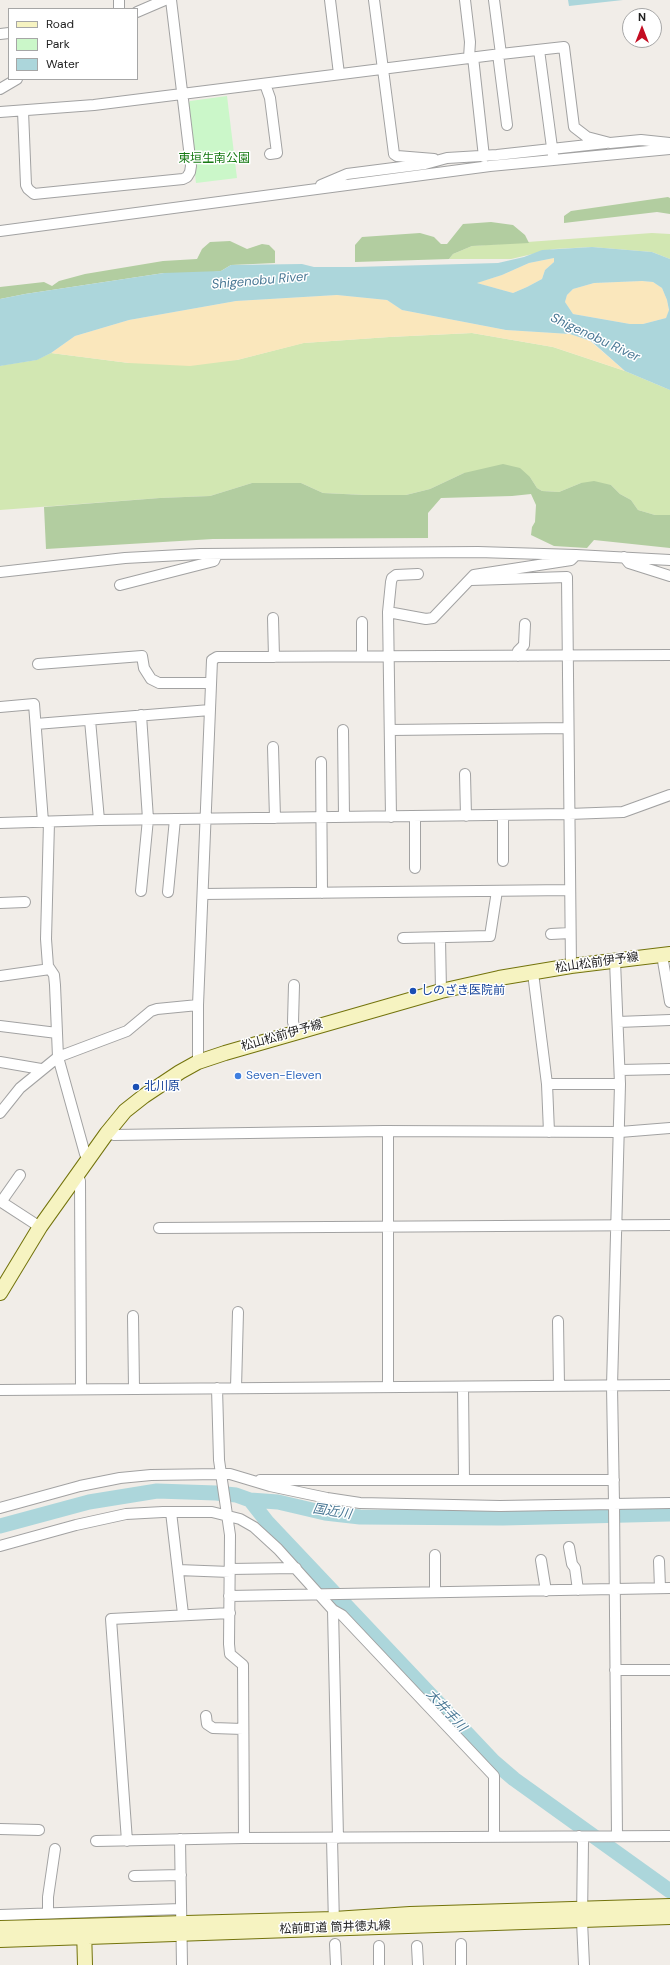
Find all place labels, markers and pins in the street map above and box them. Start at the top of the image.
place label: しのざき医院前 [421,984,505,998]
marker: しのざき医院前 [408,986,418,996]
place label: Seven-Eleven [246,1069,322,1083]
marker: Seven-Eleven [233,1071,243,1081]
place label: 北川原 [144,1080,180,1094]
marker: 北川原 [131,1082,141,1092]

